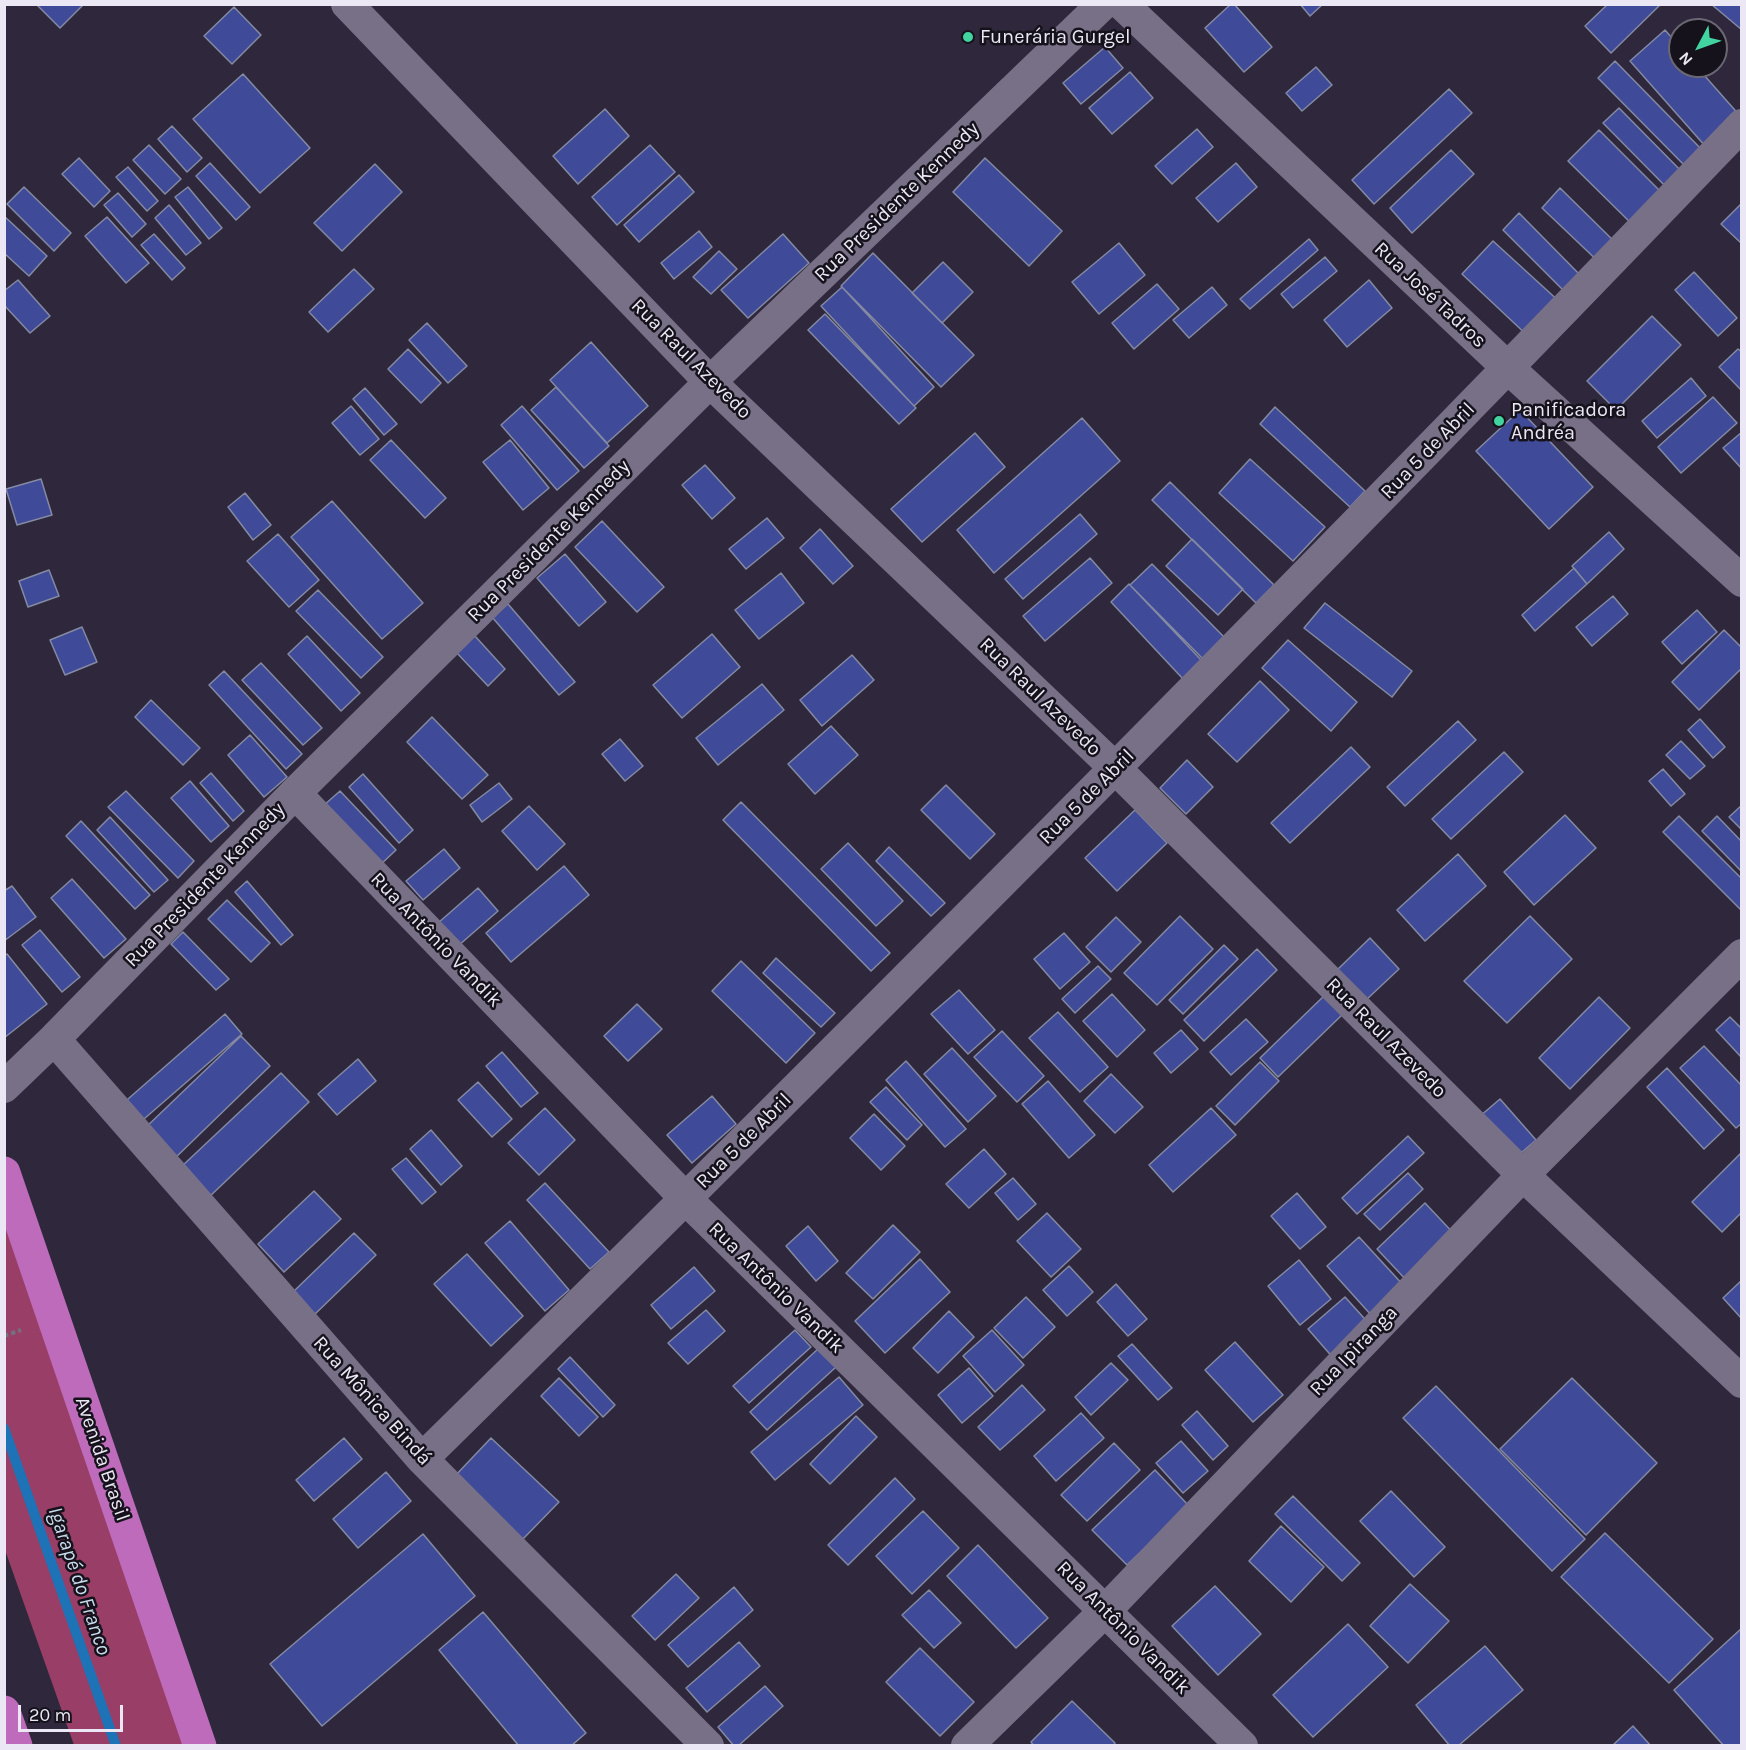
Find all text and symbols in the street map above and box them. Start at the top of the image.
north arrow [1668,18,1728,78]
place label: Funerária Gurgel [980,25,1131,49]
marker: Funerária Gurgel [961,30,975,44]
text: N [1675,48,1696,69]
street label: Rua Presidente Kennedy [810,117,984,287]
street label: Rua José Tadros [1369,237,1491,353]
street label: Rua Raul Azevedo [626,294,756,424]
street label: Rua 5 de Abril [1376,398,1480,504]
place label: Panificadora Andréa [1511,398,1626,445]
marker: Panificadora Andréa [1492,414,1506,428]
street label: Rua Presidente Kennedy [463,455,635,627]
street label: Rua Raul Azevedo [974,633,1106,761]
street label: Rua 5 de Abril [1034,744,1140,850]
street label: Rua Presidente Kennedy [120,798,290,972]
street label: Rua Antônio Vandik [365,867,507,1013]
street label: Rua Raul Azevedo [1321,973,1451,1103]
street label: Rua 5 de Abril [691,1088,797,1194]
street label: Rua Antônio Vandik [703,1217,849,1359]
street label: Rua Ipiranga [1305,1301,1403,1401]
street label: Rua Mônica Bindá [308,1332,436,1470]
street label: Avenida Brasil [70,1394,134,1524]
water label: Igarapé do Franco [42,1504,116,1658]
street label: Rua Antônio Vandik [1051,1556,1195,1700]
scale bar [21,1693,126,1731]
text: 20 m [29,1704,71,1726]

